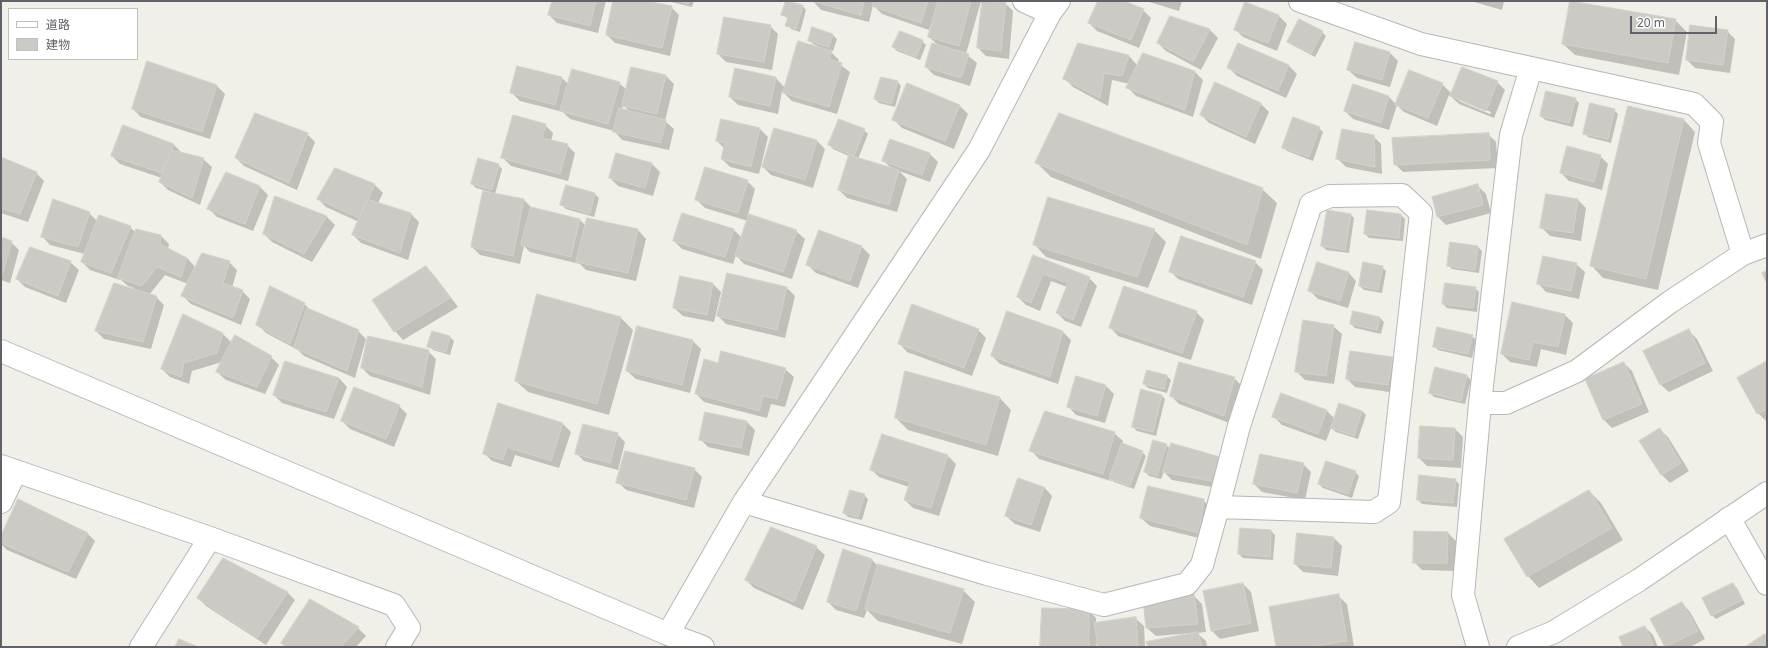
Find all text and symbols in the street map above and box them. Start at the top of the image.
legend [8,8,138,60]
scale bar [1632,8,1719,34]
text: 20 m [1637,14,1665,31]
text: 道路 [46,16,70,33]
text: 建物 [46,36,70,53]

